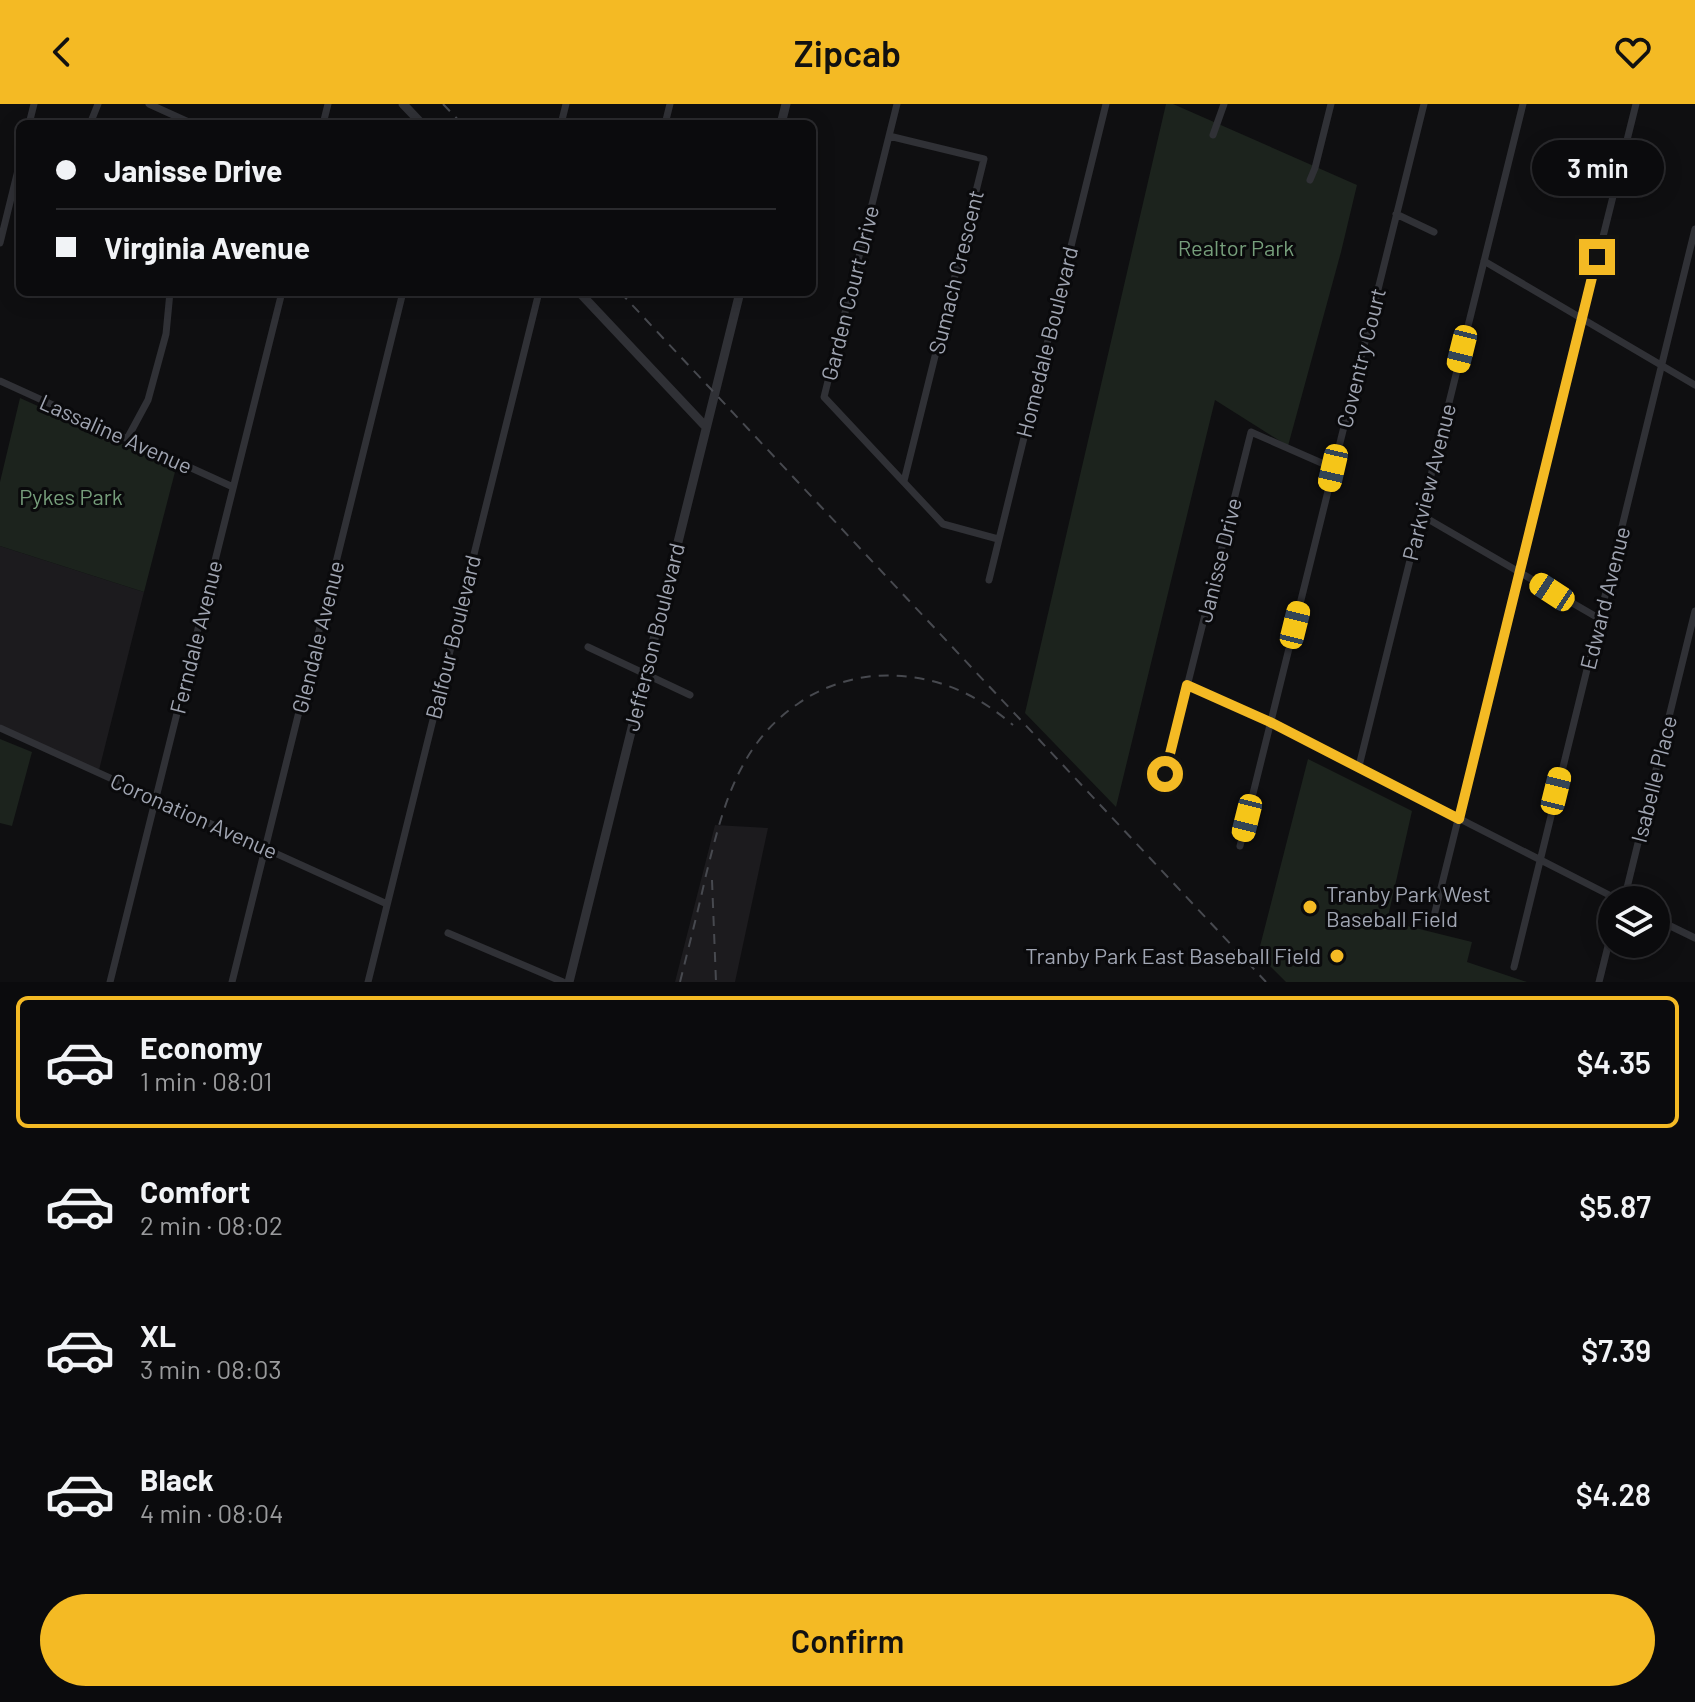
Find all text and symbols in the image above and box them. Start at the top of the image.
icon: back [40,30,84,74]
icon: heart [1611,30,1655,74]
text: Zipcab [794,31,901,74]
callout: 3 min [1531,141,1663,197]
text: Janisse Drive [104,152,282,188]
text: 3 min [1567,152,1629,183]
street label: Sumach Crescent [922,187,988,356]
street label: Garden Court Drive [815,203,883,383]
text: Virginia Avenue [104,229,310,265]
park label: Realtor Park [1178,234,1294,260]
route end [1579,239,1615,275]
street label: Homedale Boulevard [1010,244,1082,440]
street label: Coventry Court [1330,285,1390,430]
car [1445,323,1479,375]
street label: Lassaline Avenue [36,388,197,478]
street label: Parkview Avenue [1396,401,1460,563]
car [1316,442,1350,494]
park label: Pykes Park [19,483,123,509]
street label: Janisse Drive [1190,495,1246,625]
street label: Edward Avenue [1574,524,1634,672]
street label: Jefferson Boulevard [617,540,689,733]
street label: Balfour Boulevard [419,552,485,722]
street label: Ferndale Avenue [163,557,227,716]
street label: Glendale Avenue [286,558,349,716]
car [1525,569,1579,615]
car [1278,599,1312,651]
street label: Isabelle Place [1625,713,1681,845]
route start [1147,756,1183,792]
car [1539,765,1573,817]
street label: Coronation Avenue [107,767,282,864]
car [1230,792,1264,844]
place label: Tranby Park West Baseball Field [1326,880,1491,931]
map controls [1598,886,1670,958]
button: layers [1598,886,1670,958]
marker: Tranby Park West Baseball Field [1301,898,1319,916]
place label: Tranby Park East Baseball Field [1025,942,1321,968]
marker: Tranby Park East Baseball Field [1328,947,1346,965]
icon: car [44,1026,116,1098]
text: Economy [140,1029,263,1065]
text: $4.35 [1576,1044,1651,1080]
text: 1 min · 08:01 [140,1065,272,1096]
icon: car [44,1170,116,1242]
text: Comfort [140,1173,250,1209]
text: $5.87 [1579,1188,1651,1224]
text: 2 min · 08:02 [140,1209,283,1240]
icon: car [44,1314,116,1386]
text: XL [140,1317,176,1353]
text: $7.39 [1581,1332,1651,1368]
text: 3 min · 08:03 [140,1353,282,1384]
icon: car [44,1458,116,1530]
text: Black [140,1461,214,1497]
text: $4.28 [1576,1476,1651,1512]
text: 4 min · 08:04 [140,1497,284,1528]
button: Confirm [40,1594,1655,1686]

